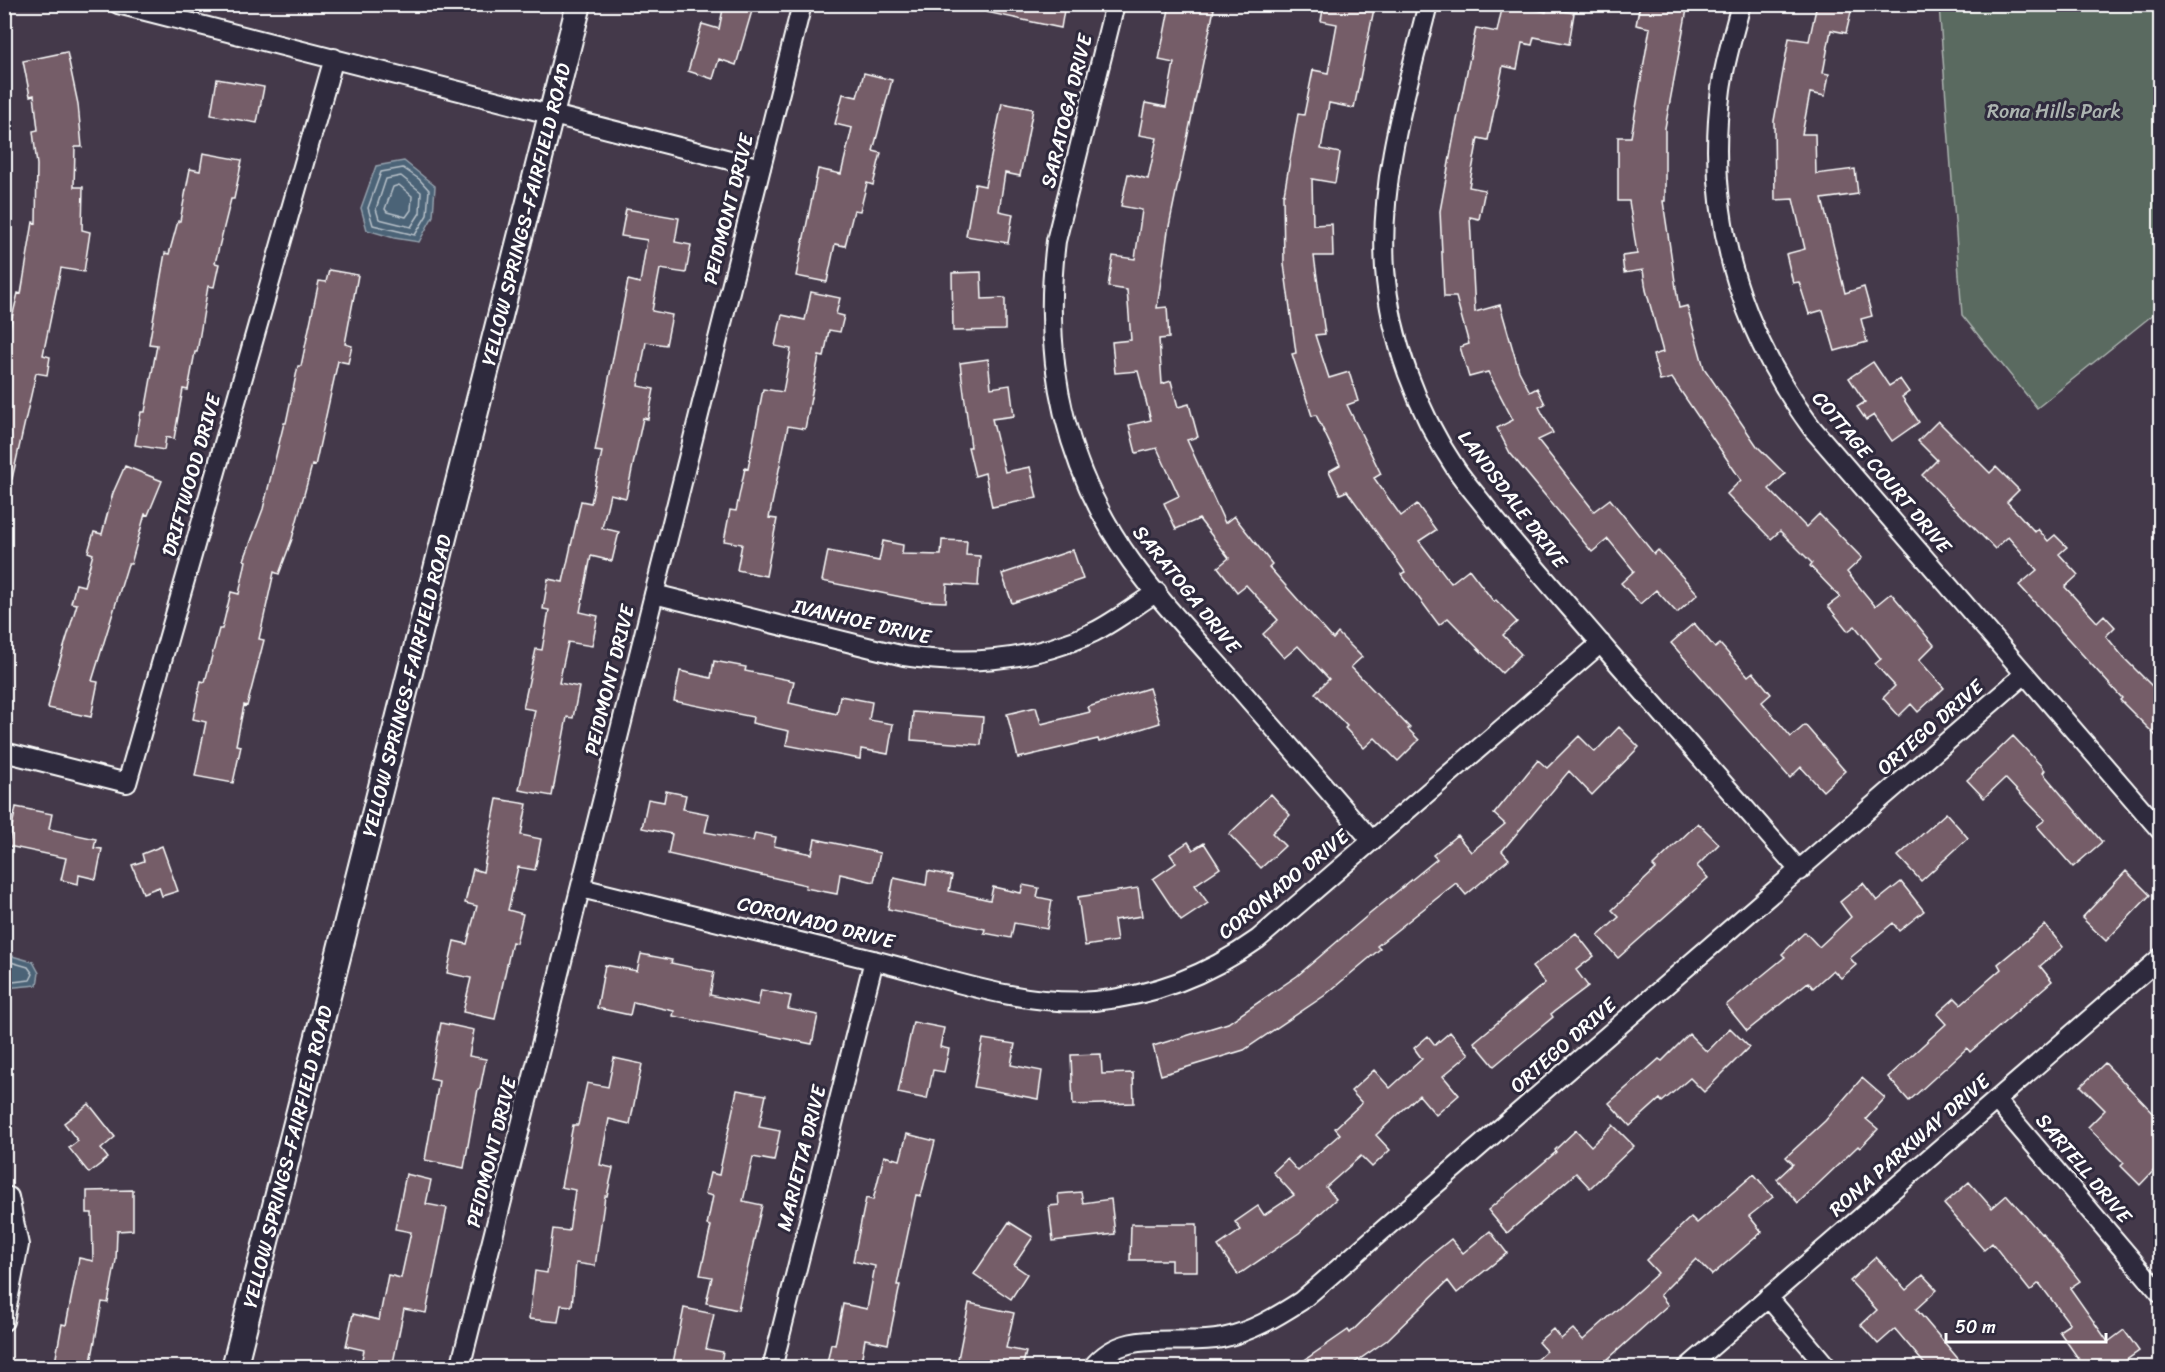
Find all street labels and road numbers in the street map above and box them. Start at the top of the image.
street label: SARATOGA DRIVE [1030,29,1103,192]
street label: YELLOW SPRINGS-FAIRFIELD ROAD [471,59,581,369]
street label: PEIDMONT DRIVE [693,128,765,288]
street label: COTTAGE COURT DRIVE [1803,383,1962,563]
street label: DRIFTWOOD DRIVE [152,388,232,561]
street label: LANDSDALE DRIVE [1449,422,1578,578]
street label: SARATOGA DRIVE [1123,517,1251,663]
street label: YELLOW SPRINGS-FAIRFIELD ROAD [352,531,462,841]
street label: IVANHOE DRIVE [789,588,936,655]
street label: PEIDMONT DRIVE [574,599,646,759]
street label: ORTEGO DRIVE [1869,669,1993,784]
street label: CORONADO DRIVE [1210,819,1358,949]
street label: CORONADO DRIVE [734,886,900,959]
street label: ORTEGO DRIVE [1502,987,1626,1102]
street label: YELLOW SPRINGS-FAIRFIELD ROAD [233,1002,343,1312]
street label: RONA PARKWAY DRIVE [1821,1064,1999,1226]
street label: PEIDMONT DRIVE [456,1071,528,1231]
street label: MARIETTA DRIVE [767,1080,837,1235]
street label: SARTELL DRIVE [2027,1105,2142,1233]

